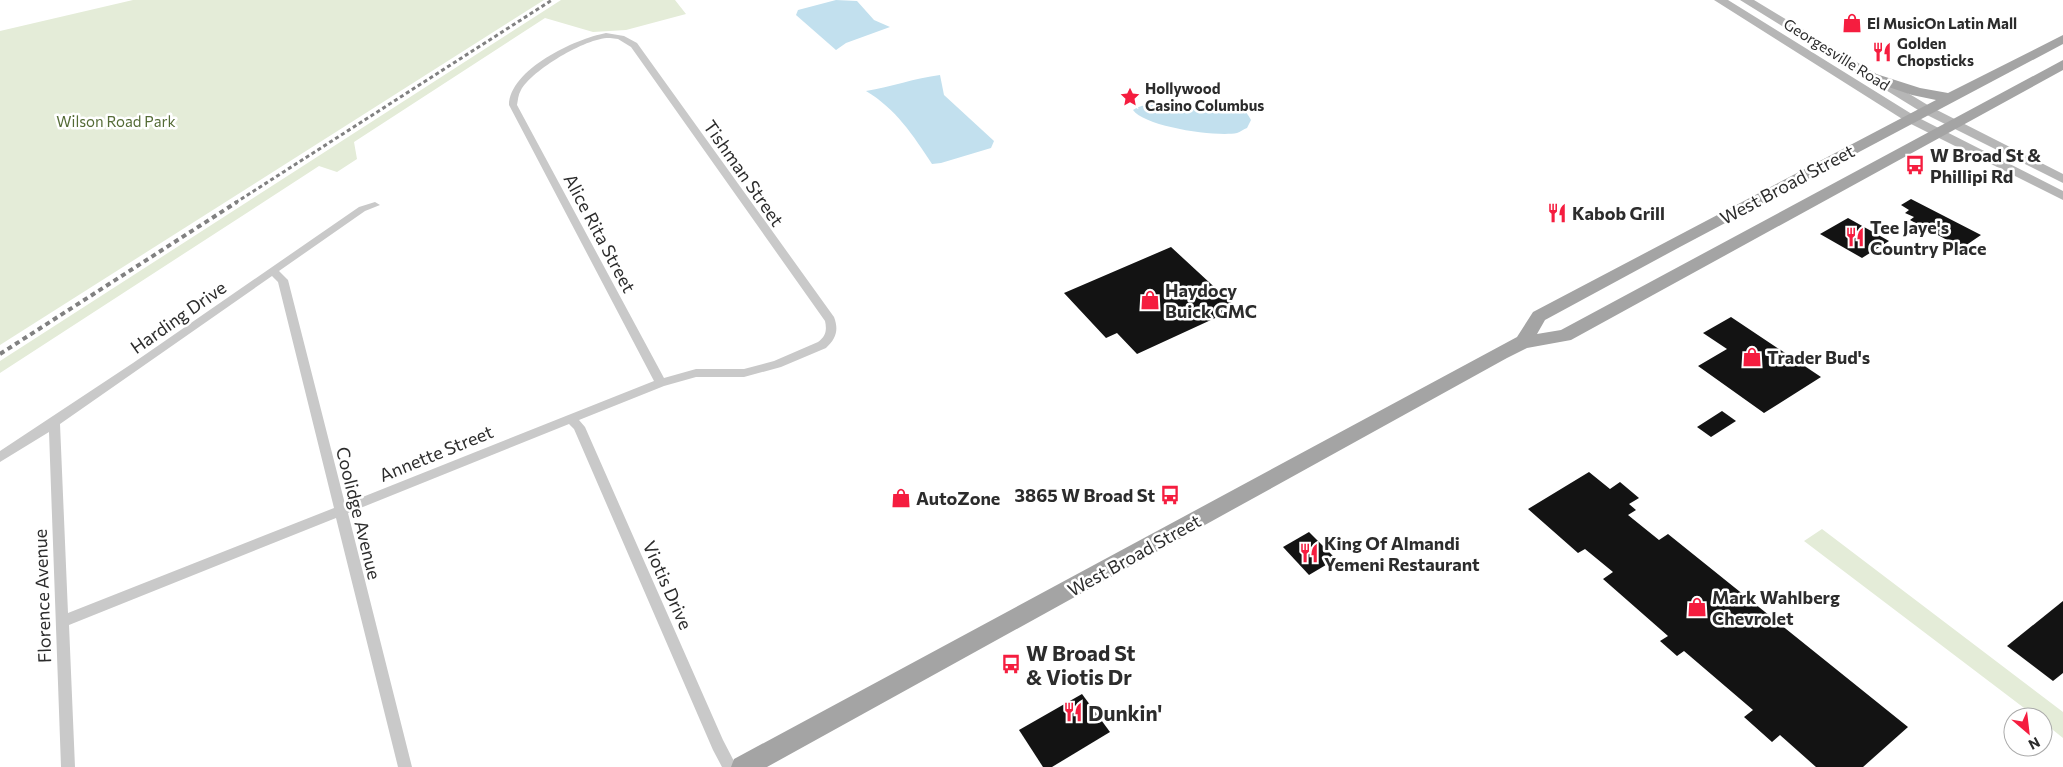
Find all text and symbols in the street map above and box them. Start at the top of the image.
shop icon: El MusicOn Latin Mall [1841,12,1863,34]
street label: Georgesville Road [1781,14,1893,94]
place label: El MusicOn Latin Mall [1867,14,2017,32]
place label: Golden Chopsticks [1897,34,1974,69]
restaurant icon: Golden Chopsticks [1871,41,1893,63]
place label: Hollywood Casino Columbus [1145,79,1264,114]
place icon: Hollywood Casino Columbus [1119,86,1141,108]
park label: Wilson Road Park [56,112,176,130]
street label: Tishman Street [699,116,789,230]
street label: West Broad Street [1716,139,1858,229]
place label: W Broad St & Phillipi Rd [1930,144,2041,187]
bus stop icon: W Broad St & Phillipi Rd [1904,154,1926,176]
street label: Alice Rita Street [559,170,641,296]
restaurant icon: Kabob Grill [1546,202,1568,224]
place label: Kabob Grill [1572,202,1665,224]
place label: Tee Jaye's Country Place [1870,216,1986,259]
restaurant icon: Tee Jaye's Country Place [1844,226,1866,248]
street label: Harding Drive [126,276,230,358]
place label: Haydocy Buick GMC [1165,279,1257,322]
shop icon: Haydocy Buick GMC [1139,289,1161,311]
shop icon: Trader Bud's [1741,346,1763,368]
place label: Trader Bud's [1767,346,1870,368]
street label: Annette Street [376,420,496,486]
street label: Coolidge Avenue [332,444,386,582]
place label: 3865 W Broad St [1015,484,1155,506]
bus stop icon: 3865 W Broad St [1159,484,1181,506]
shop icon: AutoZone [890,487,912,509]
place label: AutoZone [916,487,1000,509]
street label: West Broad Street [1064,509,1204,601]
street label: Florence Avenue [29,529,55,663]
place label: King Of Almandi Yemeni Restaurant [1324,532,1480,575]
street label: Viotis Drive [639,537,697,633]
restaurant icon: King Of Almandi Yemeni Restaurant [1298,542,1320,564]
place label: Mark Wahlberg Chevrolet [1712,586,1840,629]
shop icon: Mark Wahlberg Chevrolet [1686,596,1708,618]
place label: W Broad St & Viotis Dr [1026,640,1136,689]
bus stop icon: W Broad St & Viotis Dr [1000,653,1022,675]
place label: Dunkin' [1088,700,1162,725]
restaurant icon: Dunkin' [1062,701,1084,723]
north arrow [2003,707,2053,757]
text: N [2026,734,2043,754]

